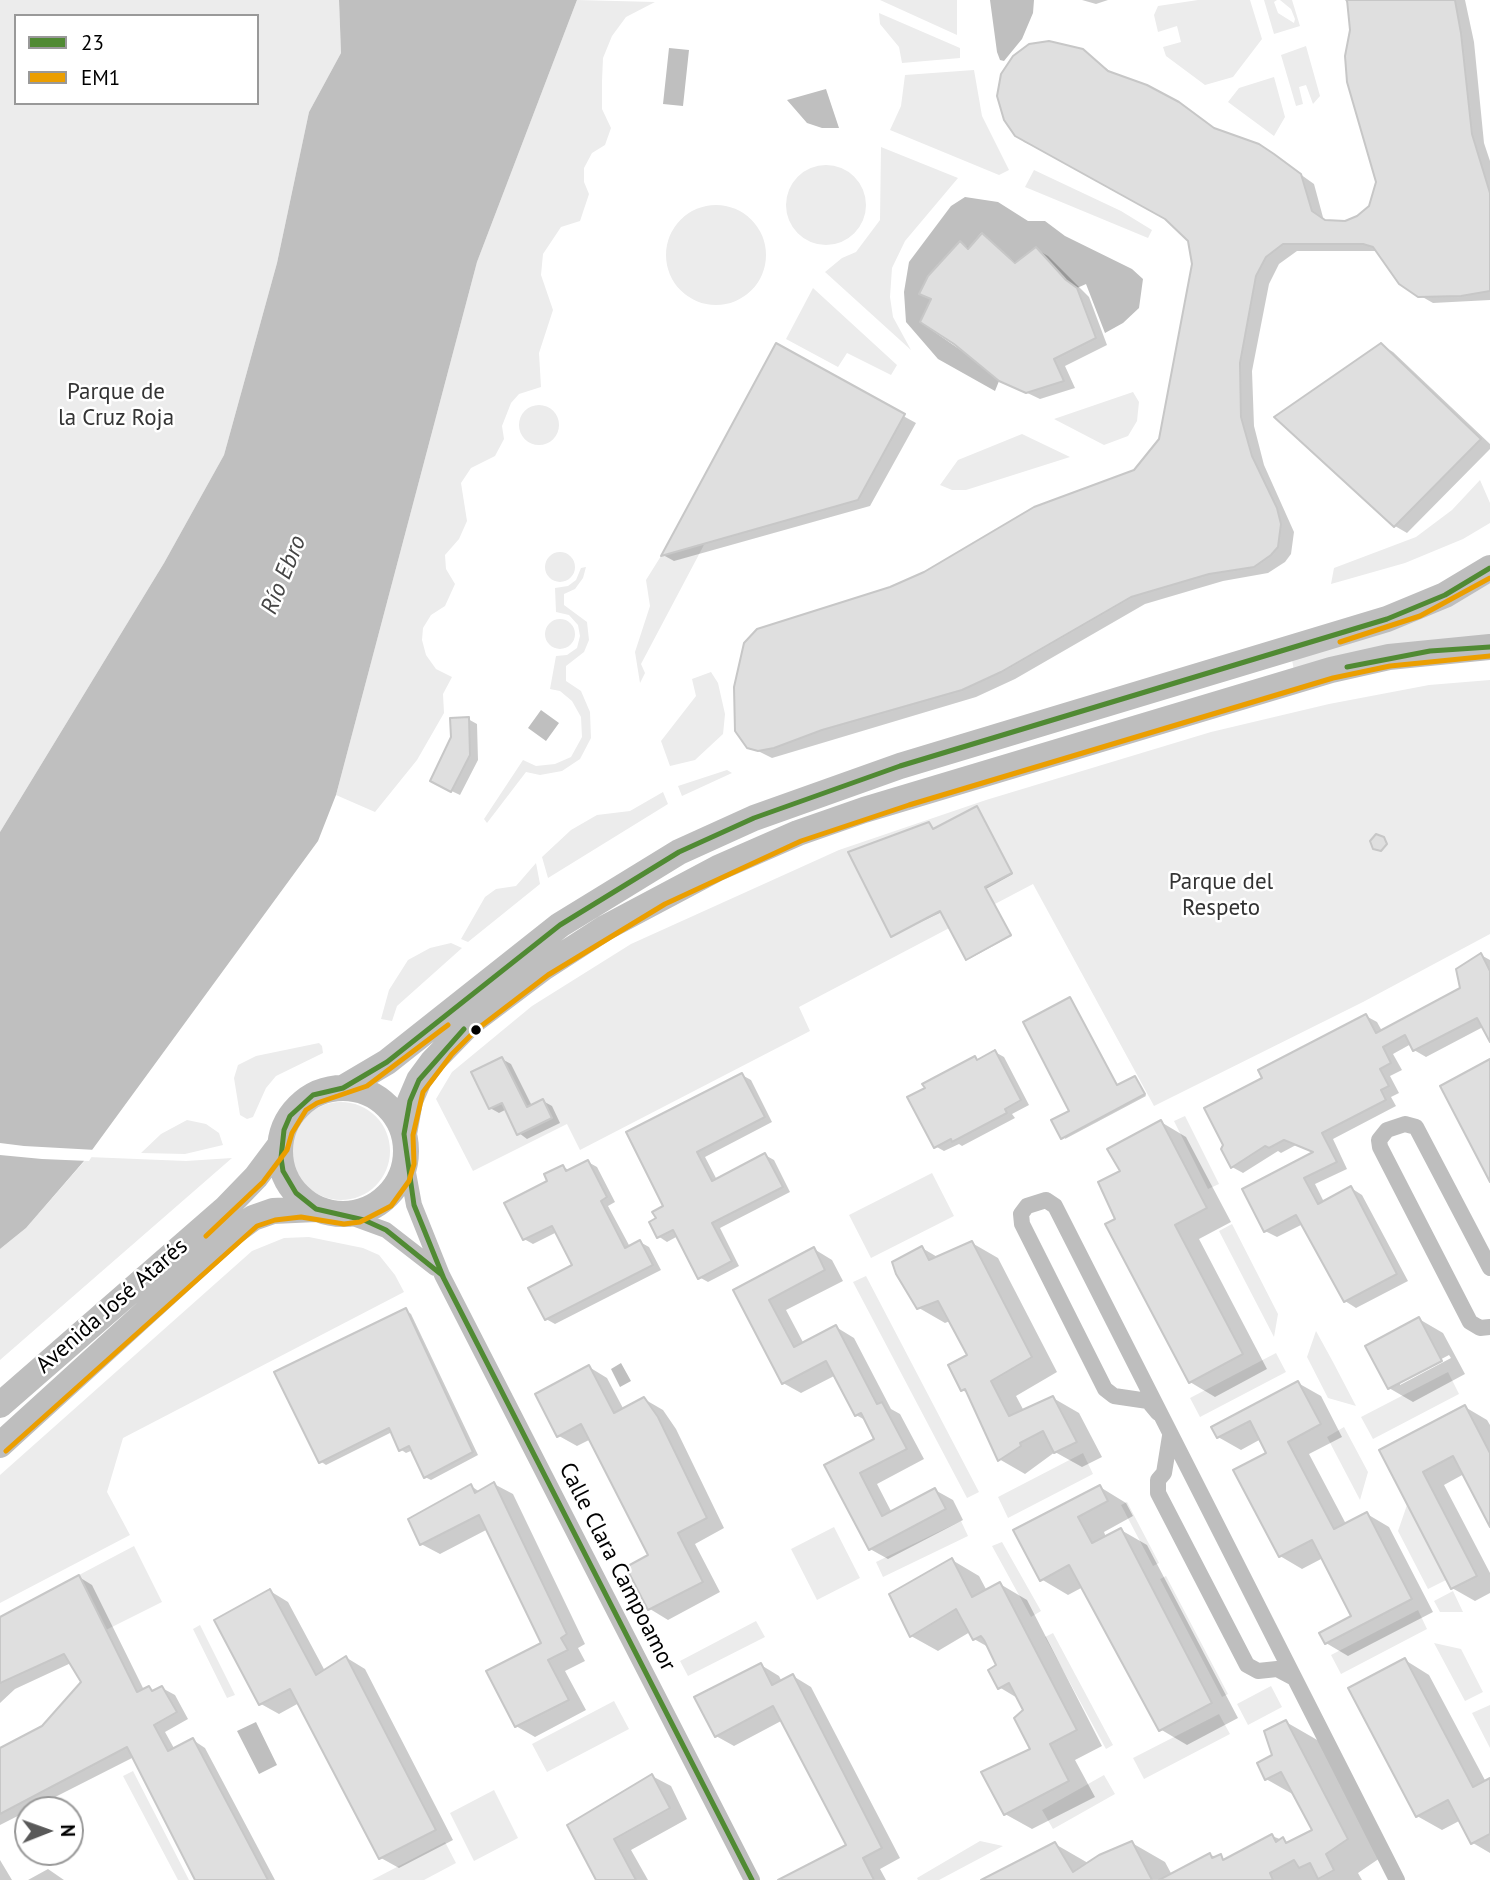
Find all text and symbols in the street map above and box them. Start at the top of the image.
legend [14,14,259,105]
text: 23 [81,29,104,56]
text: EM1 [81,64,120,91]
park label: Parque de la Cruz Roja [58,378,174,432]
water label: Río Ebro [255,531,313,619]
park label: Parque del Respeto [1169,868,1273,922]
unlabelled marker [469,1023,483,1037]
street label: Avenida José Atarés [31,1233,193,1379]
street label: Calle Clara Campoamor [553,1458,681,1676]
north arrow [14,1796,84,1866]
text: N [56,1824,80,1837]

